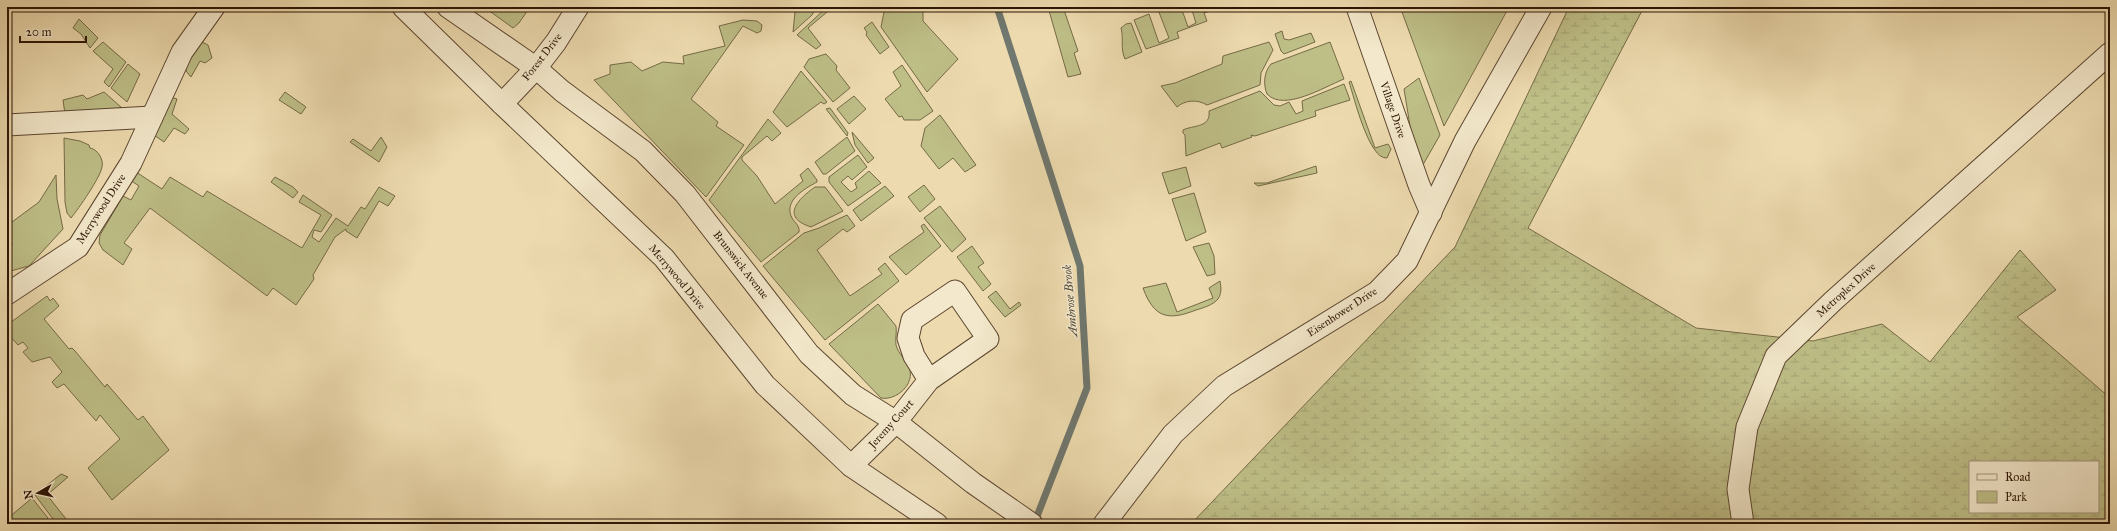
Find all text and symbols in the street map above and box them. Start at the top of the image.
scale bar [20,18,86,44]
text: 20 m [26,25,52,39]
street label: Forest Drive [519,30,565,83]
street label: Village Drive [1377,79,1409,140]
street label: Merrywood Drive [74,171,129,246]
street label: Brunswick Avenue [710,228,772,302]
street label: Merrywood Drive [646,242,708,312]
street label: Metroplex Drive [1814,260,1879,320]
water label: Ambrose Brook [1060,264,1080,340]
street label: Eisenhower Drive [1305,284,1380,339]
street label: Jeremy Court [865,397,917,452]
legend [1969,461,2099,513]
text: Road [2005,470,2031,484]
north arrow [18,473,58,513]
text: N [21,488,36,500]
text: Park [2005,490,2027,504]

